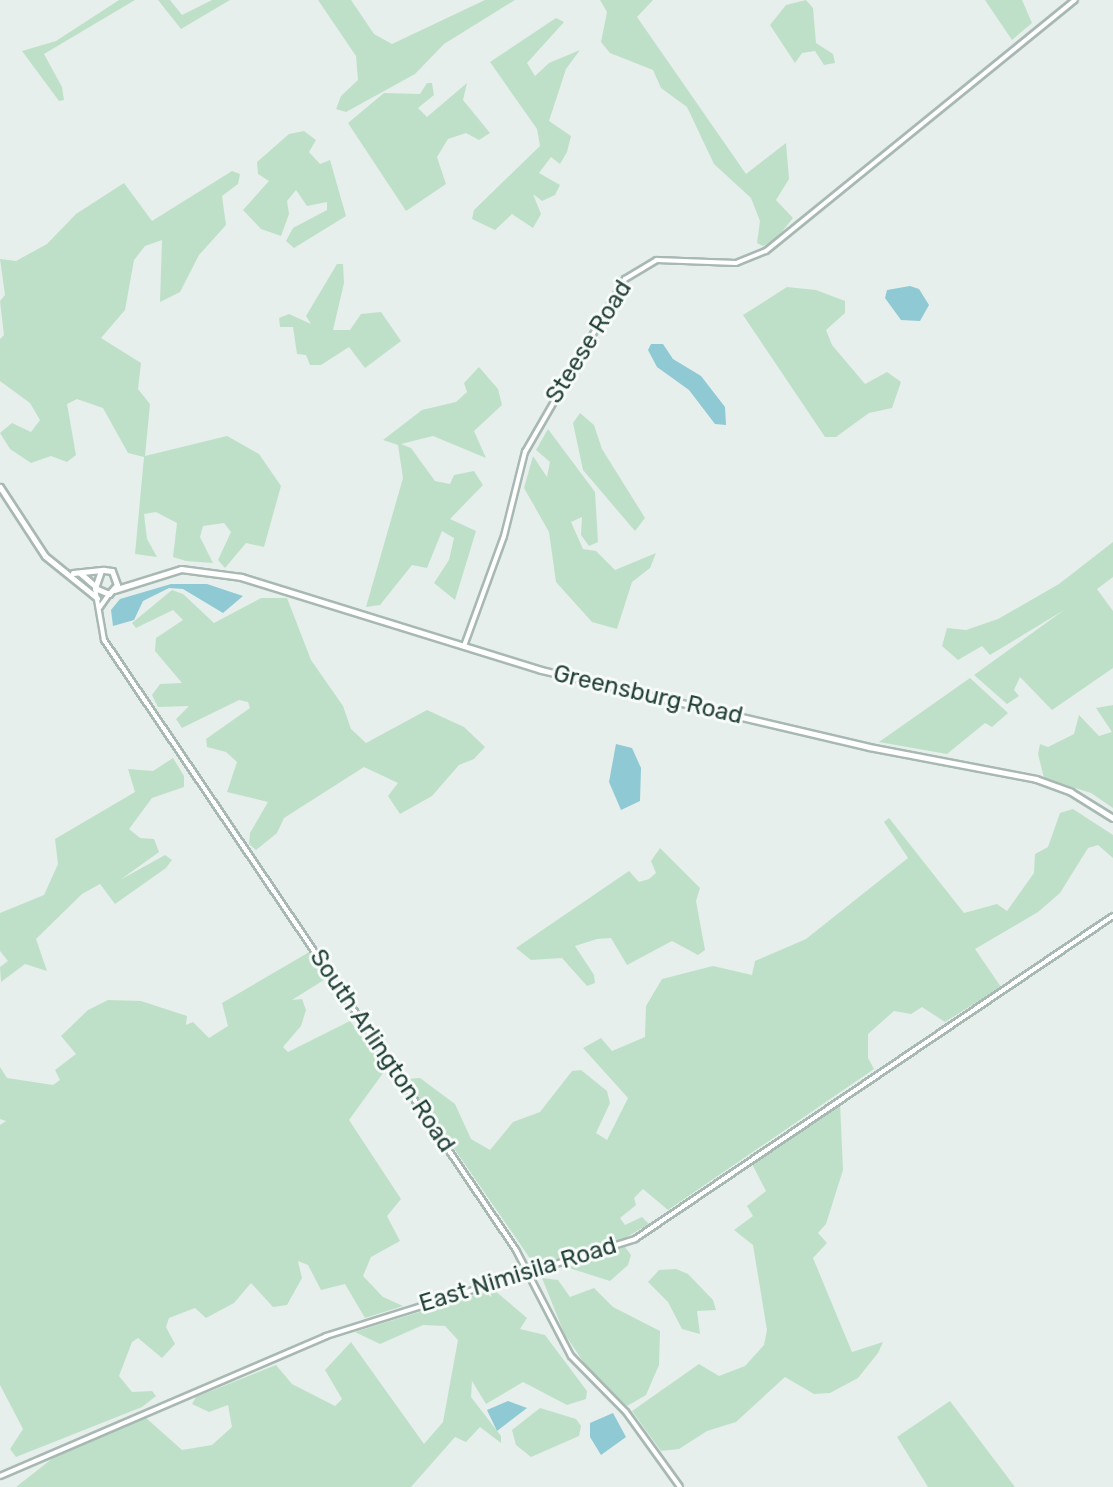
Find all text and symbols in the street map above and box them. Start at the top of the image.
street label: Steese Road [540,275,638,409]
street label: Greensburg Road [550,659,746,731]
street label: South Arlington Road [303,944,461,1158]
street label: East Nimisila Road [416,1231,620,1319]

